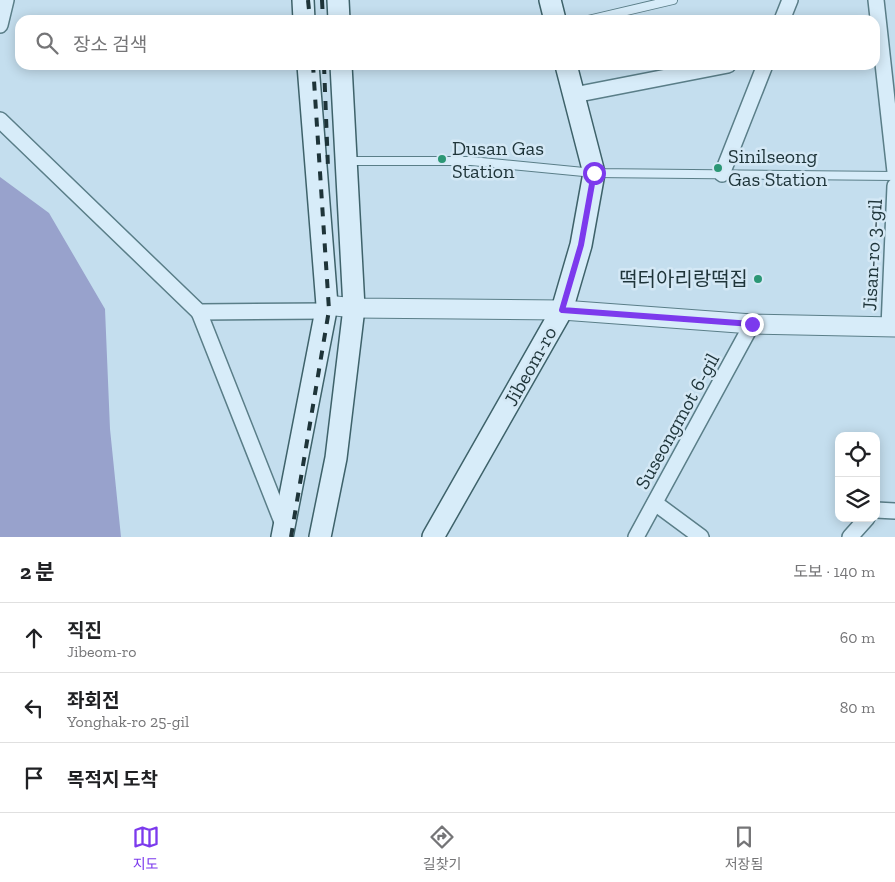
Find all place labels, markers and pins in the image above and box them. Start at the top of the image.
place label: Dusan Gas Station [452,136,544,183]
place label: Sinilseong Gas Station [728,144,828,191]
marker: Dusan Gas Station [436,153,448,165]
marker: Sinilseong Gas Station [712,162,724,174]
place label: 떡터아리랑떡집 [619,267,748,291]
marker: 떡터아리랑떡집 [752,273,764,285]

